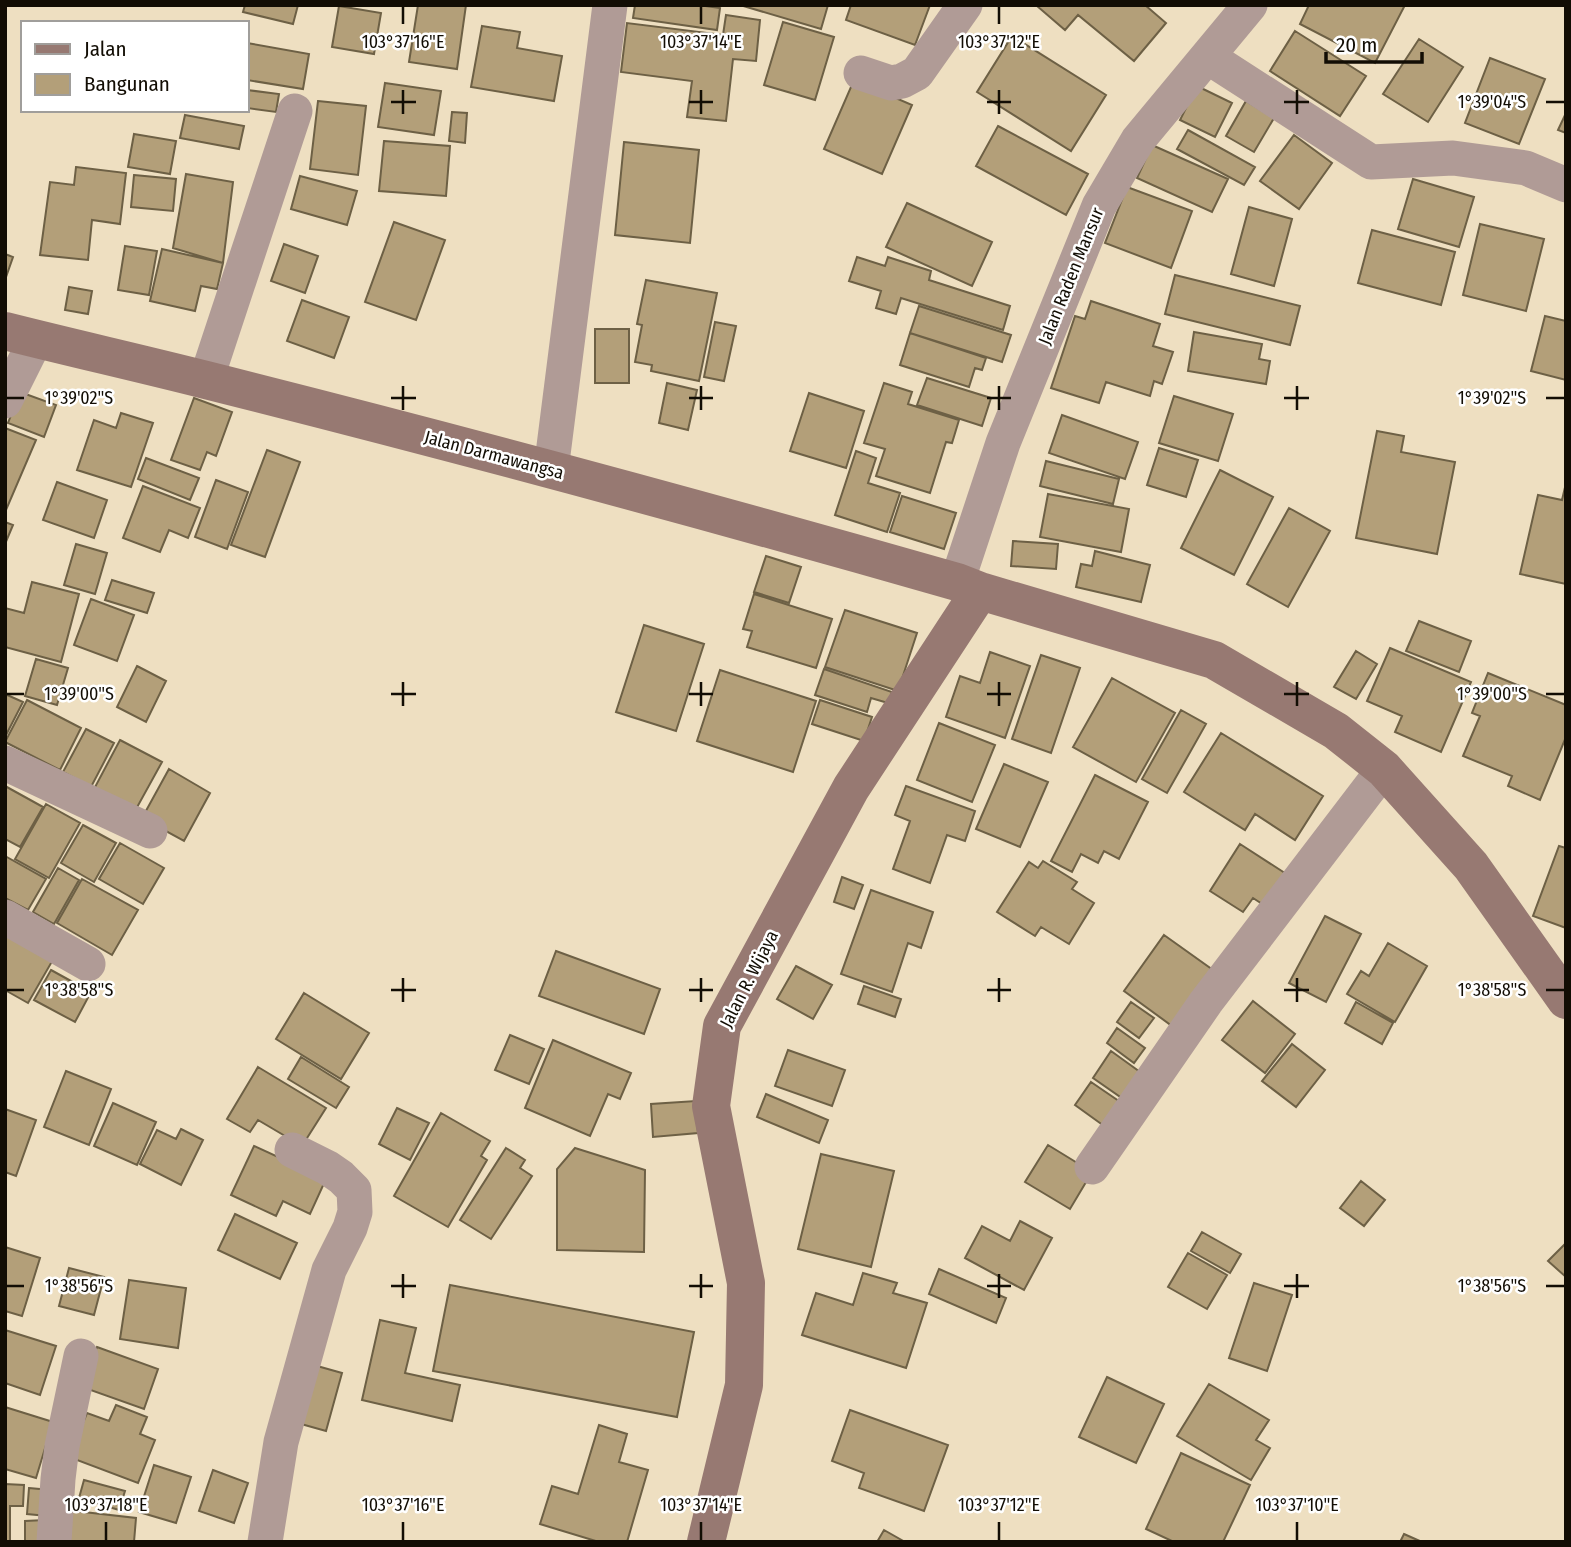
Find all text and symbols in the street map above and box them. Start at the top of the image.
legend [21,21,248,112]
scale bar [1326,21,1422,65]
text: 103°37'16"E [362,31,444,53]
text: 103°37'14"E [660,31,742,53]
text: 103°37'12"E [958,31,1040,53]
text: 20 m [1336,32,1377,58]
text: Jalan [84,36,127,62]
text: Bangunan [84,71,170,97]
text: 1°39'04"S [1458,91,1526,113]
street label: Jalan Raden Mansur [1033,204,1109,348]
text: 1°39'02"S [45,387,113,409]
text: 1°39'02"S [1458,387,1526,409]
street label: Jalan Darmawangsa [422,426,566,484]
text: 1°39'00"S [44,683,114,705]
text: 1°39'00"S [1457,683,1527,705]
street label: Jalan R. Wijaya [715,926,783,1031]
text: 1°38'58"S [45,979,113,1001]
text: 1°38'58"S [1458,979,1526,1001]
text: 1°38'56"S [45,1275,113,1297]
text: 1°38'56"S [1458,1275,1526,1297]
text: 103°37'18"E [65,1494,147,1516]
text: 103°37'16"E [362,1494,444,1516]
text: 103°37'14"E [660,1494,742,1516]
text: 103°37'12"E [958,1494,1040,1516]
text: 103°37'10"E [1255,1494,1339,1516]

